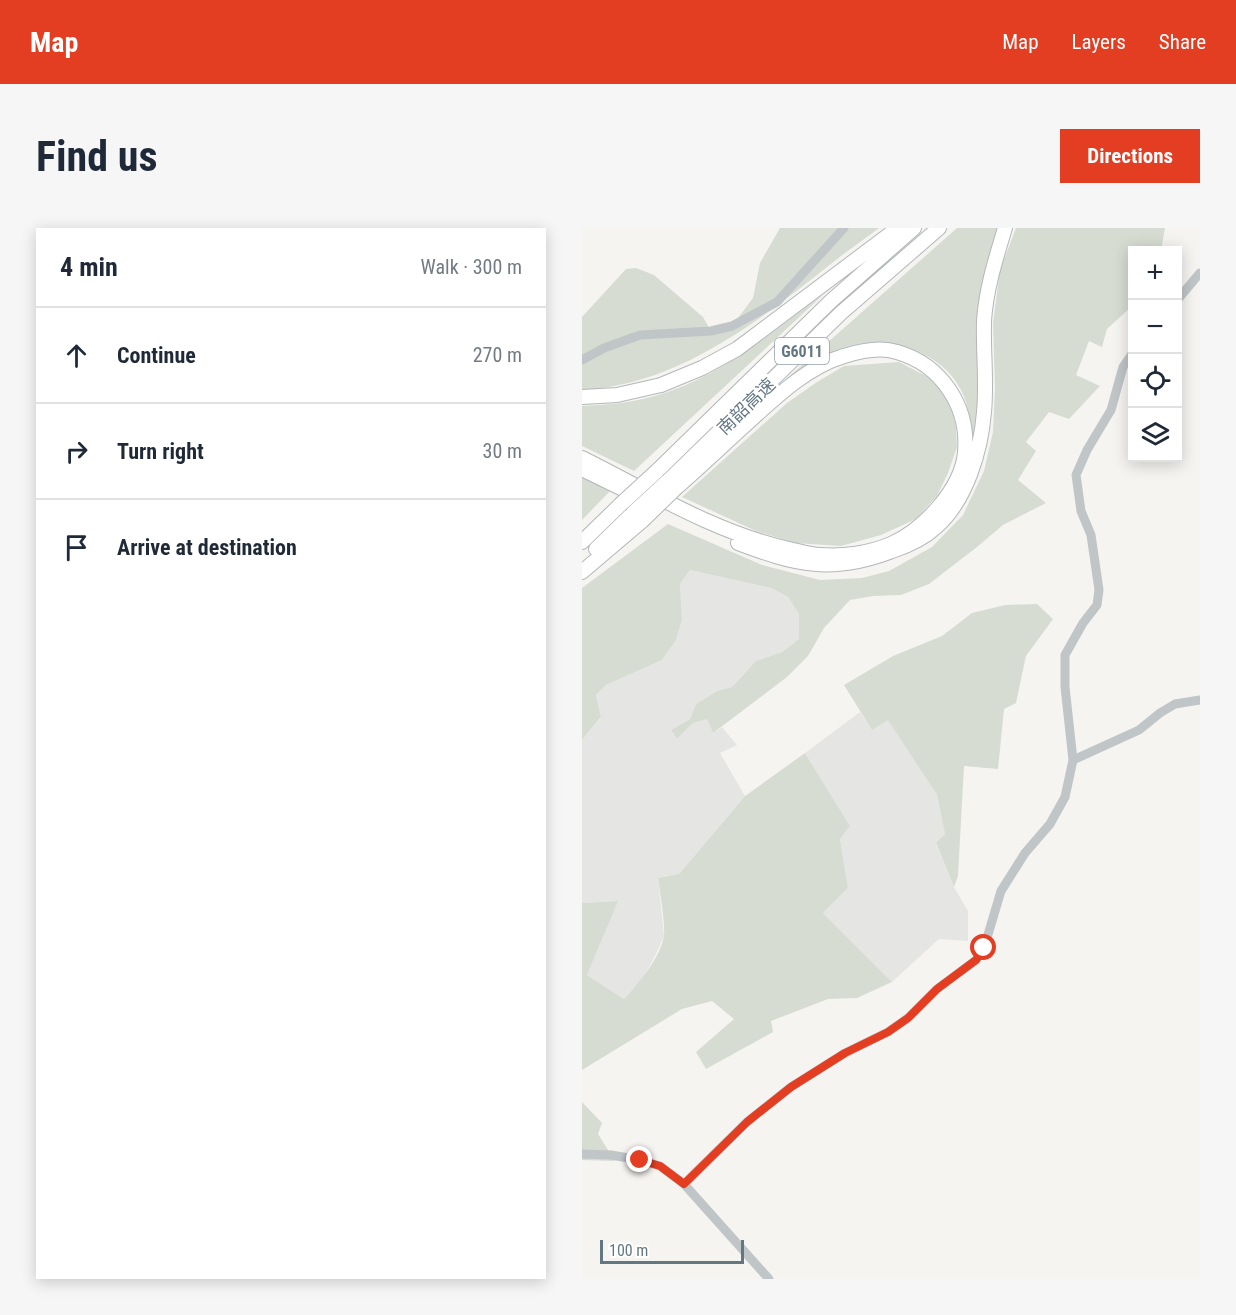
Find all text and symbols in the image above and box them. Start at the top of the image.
text: Map [30,26,78,59]
text: Map [1002,30,1039,54]
text: Layers [1072,30,1126,54]
text: Share [1159,30,1206,54]
button: Directions [1060,129,1200,183]
text: Find us [36,132,157,181]
map controls [1128,246,1182,462]
button: + [1128,246,1182,300]
text: 4 min [60,252,118,282]
text: Walk · 300 m [421,255,522,279]
button: − [1128,300,1182,354]
road number: G6011 [775,338,829,364]
icon: ahead [60,339,93,372]
text: Continue [117,343,196,368]
text: 270 m [473,343,522,367]
button: locate [1128,354,1182,408]
street label: 南韶高速 [713,373,779,439]
button: layers [1128,408,1182,462]
icon: right [60,435,93,468]
text: Turn right [117,439,204,464]
text: 30 m [483,439,522,463]
icon: arrive [60,531,93,564]
text: Arrive at destination [117,535,297,560]
route start [970,934,996,960]
route end [626,1146,652,1172]
scale bar [600,1237,744,1264]
text: 100 m [609,1241,648,1260]

